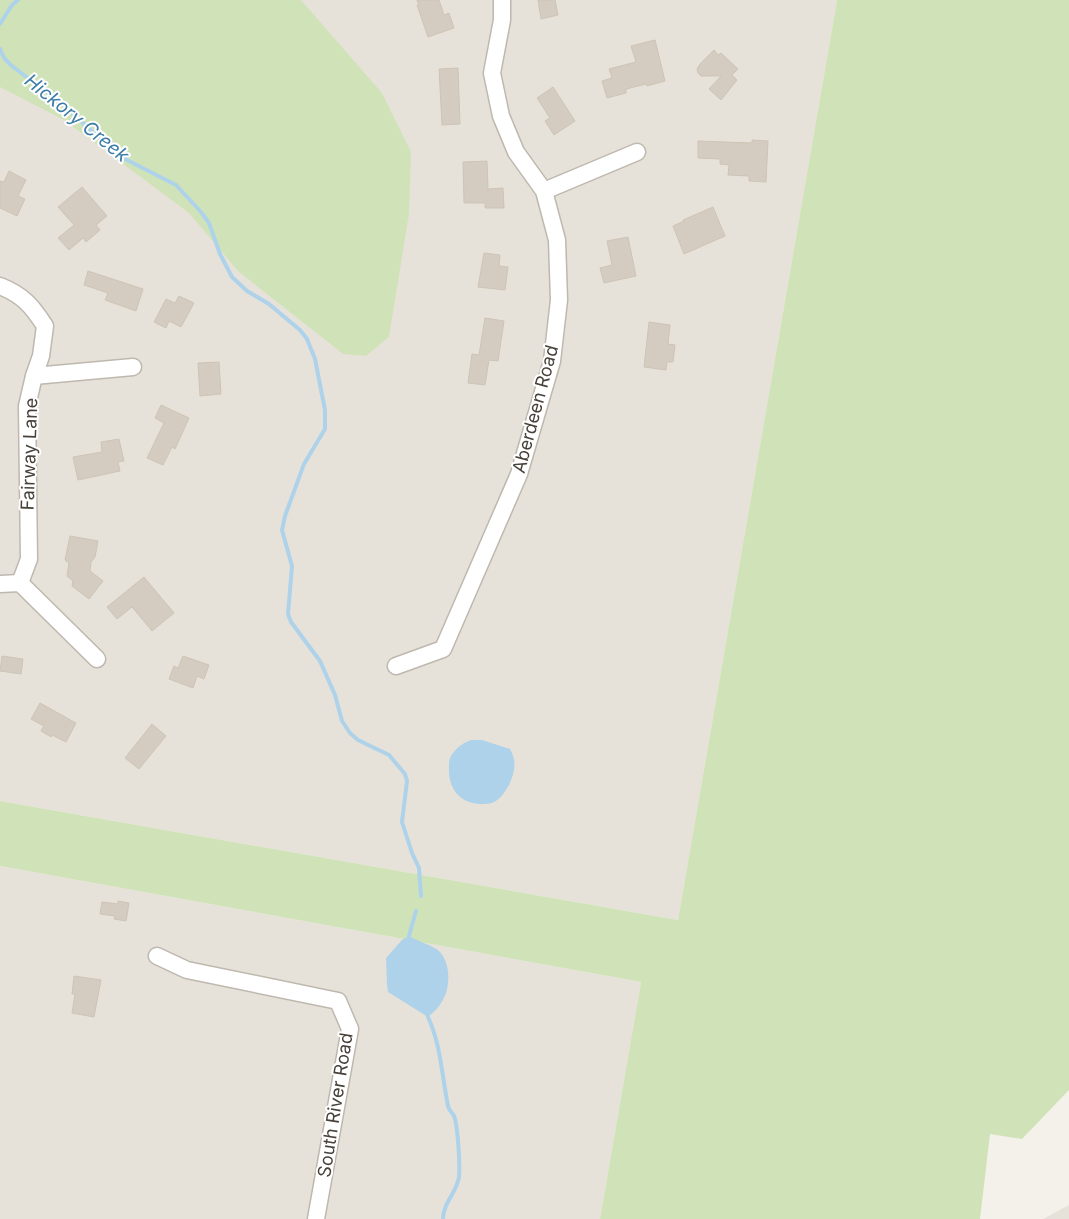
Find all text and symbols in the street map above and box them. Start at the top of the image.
water label: Hickory Creek [20,69,134,167]
street label: Aberdeen Road [508,343,562,475]
street label: Fairway Lane [17,397,41,511]
street label: South River Road [313,1031,357,1179]

